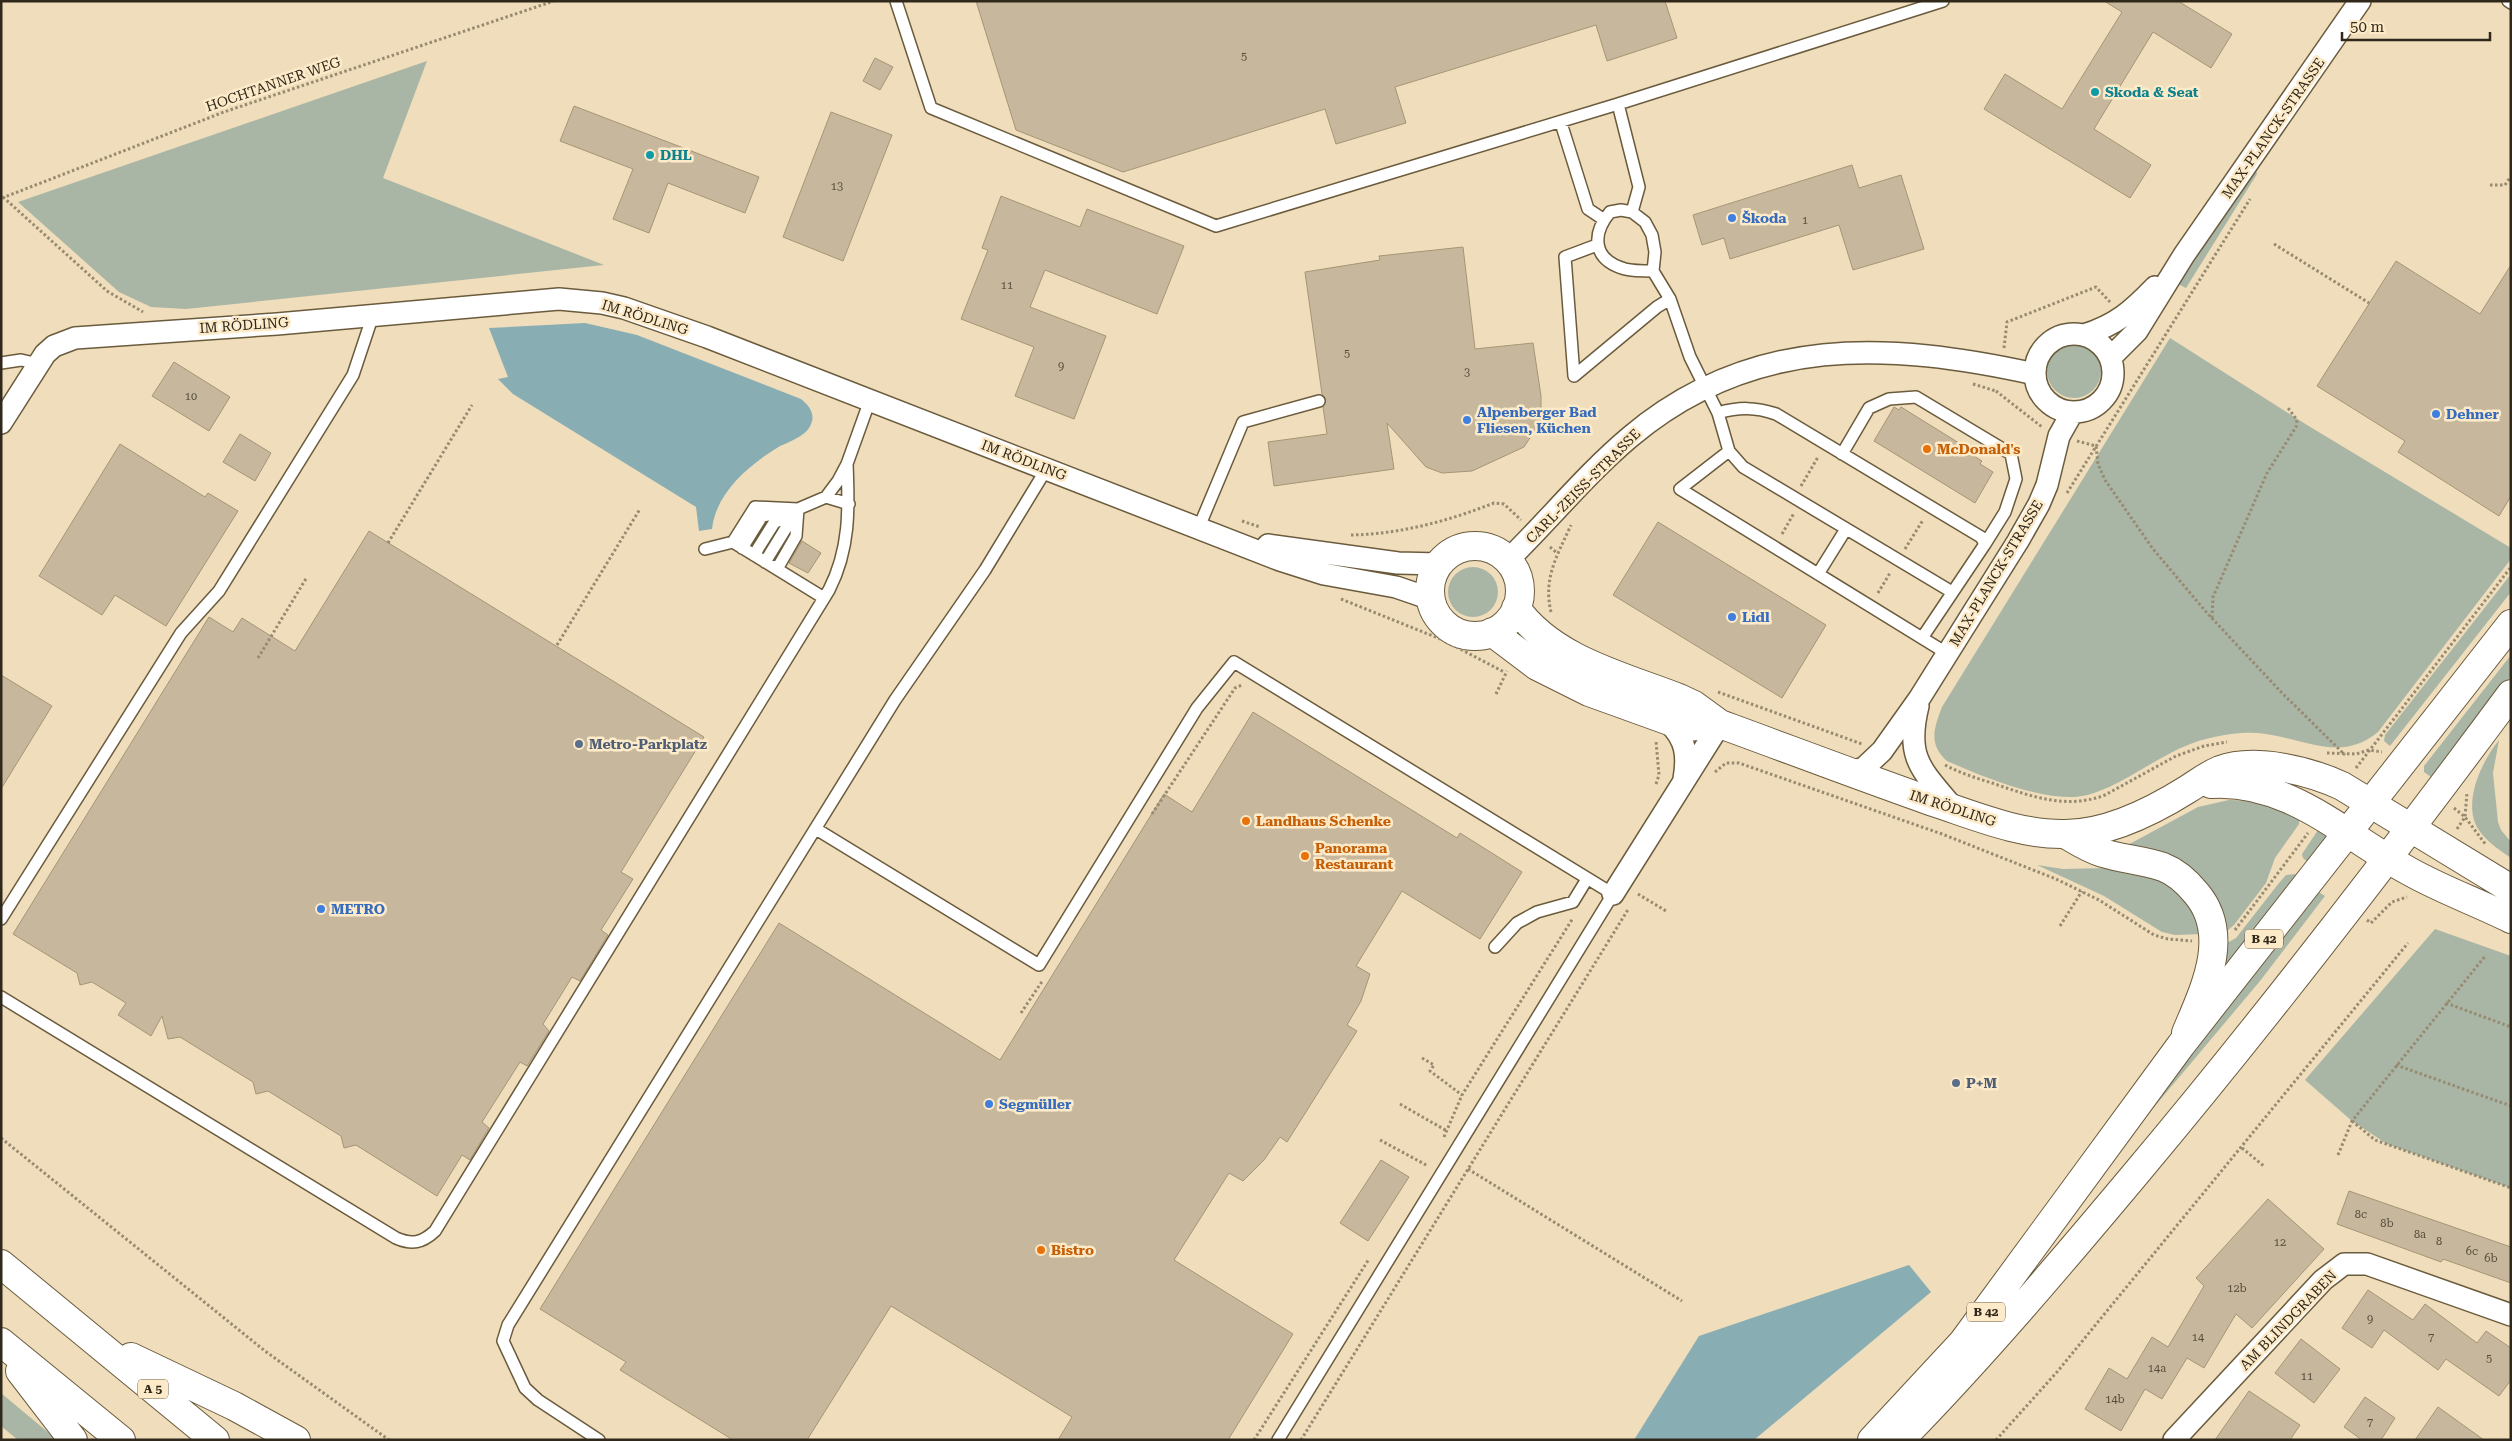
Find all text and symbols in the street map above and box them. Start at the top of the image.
scale bar [2342,10,2490,42]
text: 50 m [2350,18,2385,36]
house number: 5 [1241,50,1247,63]
street label: HOCHTANNER WEG [203,53,343,115]
street label: MAX-PLANCK-STRASSE [2218,55,2328,201]
place label: Skoda & Seat [2105,84,2199,100]
marker: Skoda & Seat [2089,86,2101,98]
place label: DHL [660,147,692,163]
marker: DHL [644,149,656,161]
house number: 13 [831,180,843,193]
place label: Škoda [1742,210,1787,226]
marker: Škoda [1726,212,1738,224]
house number: 1 [1802,214,1808,227]
house number: 11 [1001,279,1013,292]
street label: IM RÖDLING [600,296,690,338]
street label: IM RÖDLING [199,314,289,336]
house number: 5 [1344,347,1350,360]
house number: 9 [1058,360,1064,373]
house number: 3 [1464,366,1470,379]
house number: 10 [185,390,197,403]
place label: Alpenberger Bad Fliesen, Küchen [1477,404,1597,436]
place label: Dehner [2446,406,2499,422]
marker: Dehner [2430,408,2442,420]
marker: Alpenberger Bad Fliesen, Küchen [1461,414,1473,426]
street label: CARL-ZEISS-STRASSE [1523,426,1643,546]
street label: IM RÖDLING [979,436,1069,484]
place label: McDonald's [1937,441,2020,457]
marker: McDonald's [1921,443,1933,455]
street label: MAX-PLANCK-STRASSE [1946,497,2046,649]
place label: Lidl [1742,609,1770,625]
marker: Lidl [1726,611,1738,623]
place label: Metro-Parkplatz [589,736,707,752]
marker: Metro-Parkplatz [573,738,585,750]
street label: IM RÖDLING [1908,787,1998,830]
place label: Landhaus Schenke [1256,813,1391,829]
marker: Landhaus Schenke [1240,815,1252,827]
place label: Panorama Restaurant [1315,840,1393,872]
marker: Panorama Restaurant [1299,850,1311,862]
place label: METRO [331,901,385,917]
marker: METRO [315,903,327,915]
road number: B 42 [2245,930,2283,949]
place label: P+M [1966,1075,1998,1091]
marker: P+M [1950,1077,1962,1089]
place label: Segmüller [999,1096,1072,1112]
marker: Segmüller [983,1098,995,1110]
house number: 8c [2355,1208,2367,1221]
house number: 8b [2380,1217,2394,1230]
house number: 8a [2414,1228,2426,1241]
house number: 8 [2436,1235,2442,1248]
house number: 12 [2274,1236,2286,1249]
place label: Bistro [1051,1242,1094,1258]
marker: Bistro [1035,1244,1047,1256]
house number: 6c [2466,1245,2478,1258]
house number: 6b [2484,1252,2498,1265]
street label: AM BLINDGRABEN [2236,1267,2340,1373]
house number: 12b [2227,1282,2247,1295]
road number: B 42 [1967,1302,2005,1321]
house number: 9 [2367,1313,2373,1326]
house number: 14 [2192,1331,2205,1344]
house number: 7 [2428,1331,2434,1344]
house number: 5 [2486,1352,2492,1365]
house number: 14a [2148,1362,2166,1375]
house number: 11 [2301,1370,2313,1383]
road number: A 5 [138,1380,168,1398]
house number: 14b [2105,1393,2125,1406]
house number: 7 [2367,1416,2373,1429]

